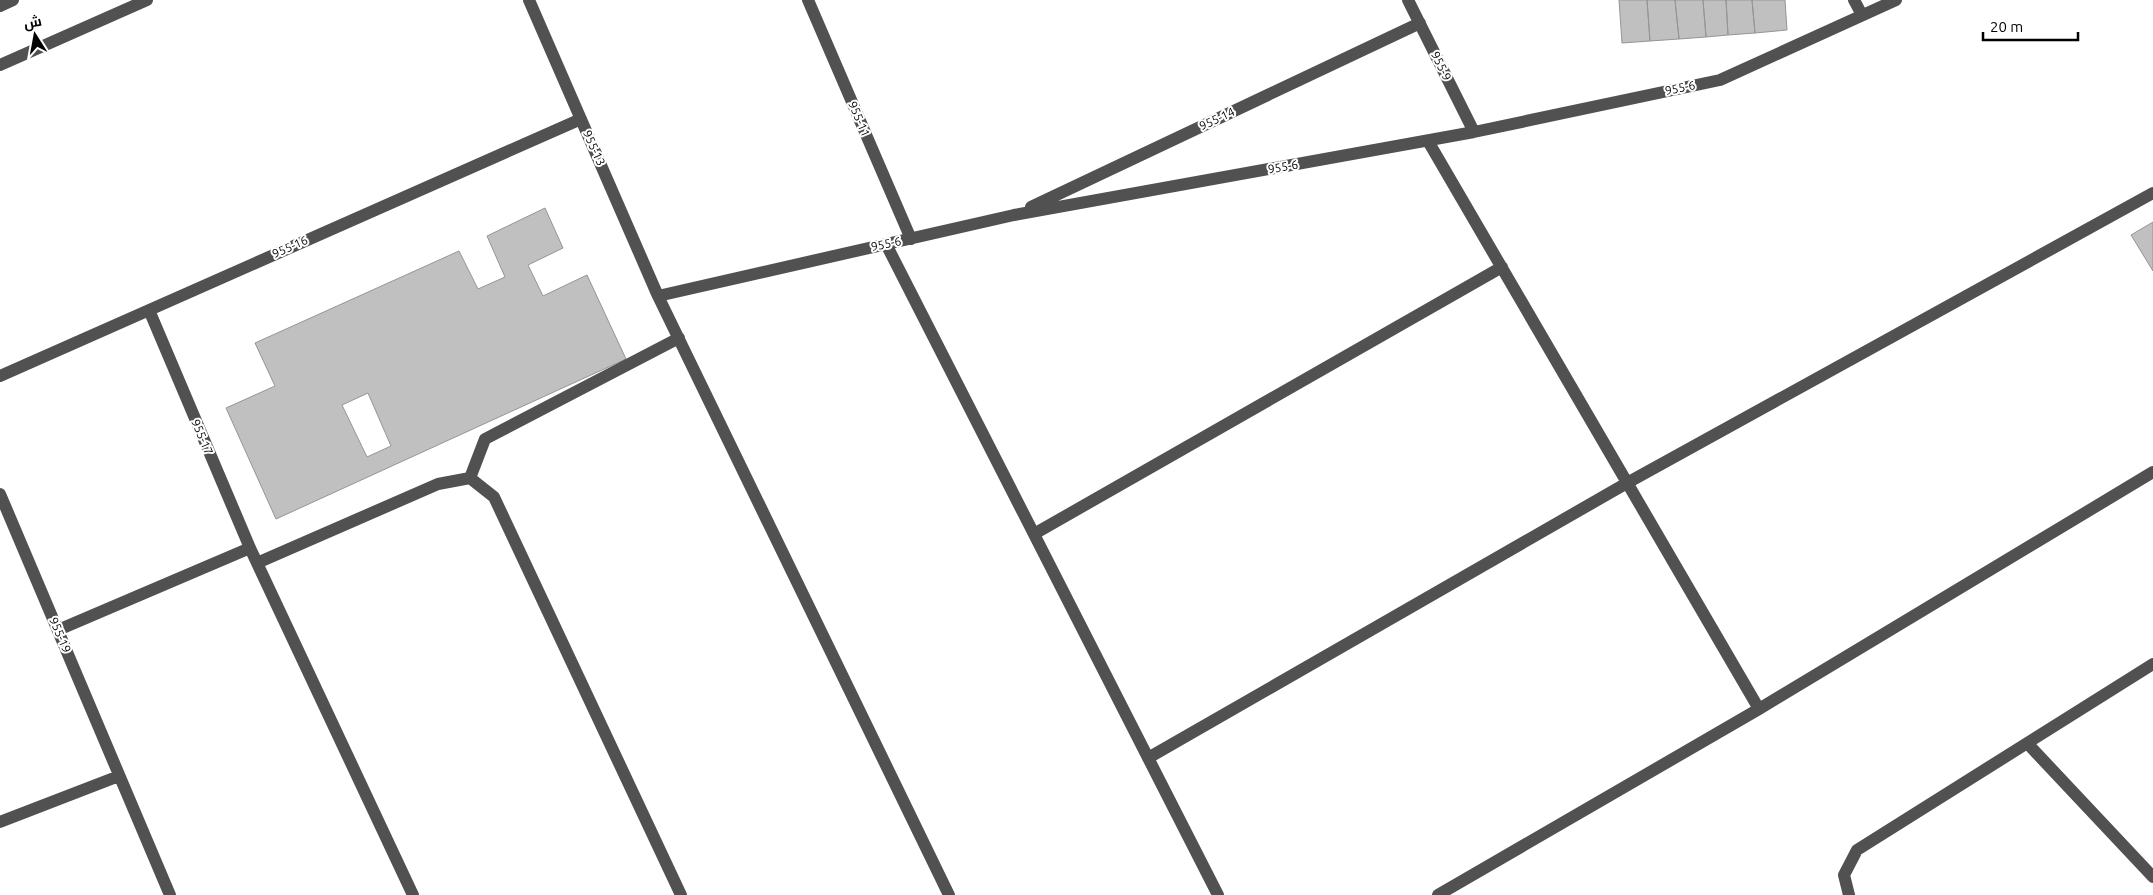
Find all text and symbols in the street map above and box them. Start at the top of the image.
north arrow [10,10,60,60]
scale bar [1983,10,2078,42]
text: ش [22,13,43,33]
text: 20 m [1990,18,2023,35]
street label: 955-9 [1429,49,1454,82]
street label: 955-6 [1664,78,1696,97]
street label: 955-11 [846,99,873,139]
street label: 955-14 [1197,105,1237,132]
street label: 955-13 [581,128,608,167]
street label: 955-6 [1267,157,1299,176]
street label: 955-16 [270,233,310,260]
street label: 955-6 [870,234,902,253]
street label: 955-17 [189,417,216,457]
street label: 955-19 [47,615,74,655]

